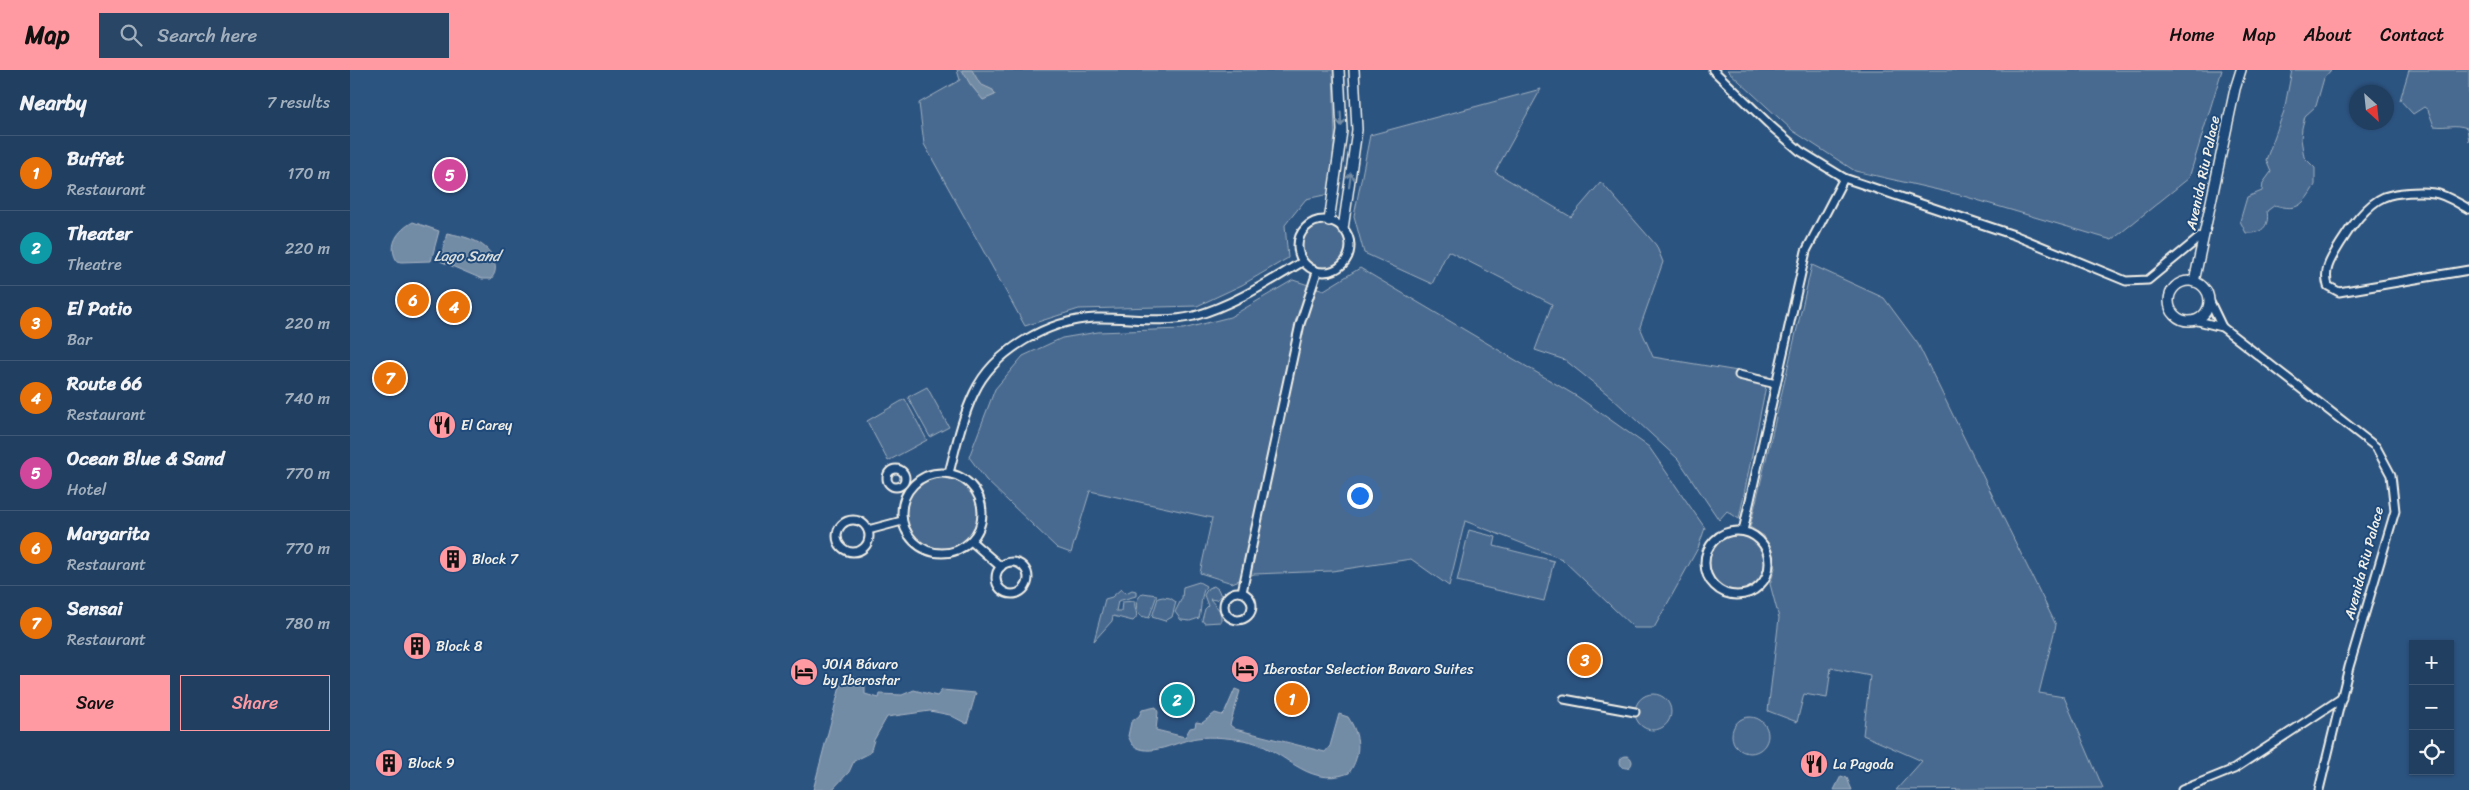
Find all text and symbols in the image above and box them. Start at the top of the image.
search box [99,13,449,58]
text: Map [25,14,69,56]
text: Search here [157,19,257,52]
text: Home [2170,19,2215,51]
text: Map [2243,19,2276,51]
text: About [2304,19,2352,51]
text: Contact [2380,19,2444,51]
icon: search [117,21,145,49]
text: Nearby [20,84,86,122]
north arrow [2349,85,2394,130]
text: 7 results [267,88,330,117]
one-way arrow [1337,110,1346,126]
street label: Avenida Riu Palace [2178,114,2227,233]
text: Buffet [67,142,124,175]
pin: 5 [434,156,466,194]
text: 1 [33,159,39,188]
text: 170 m [287,159,330,188]
one-way arrow [1345,173,1355,189]
text: Restaurant [67,175,146,204]
text: Theater [67,217,132,250]
text: 2 [31,234,41,263]
text: 220 m [285,234,330,263]
water label: Lago Sand [434,243,504,269]
text: Theatre [67,250,122,279]
pin: 6 [397,281,429,319]
pin: 4 [438,288,470,326]
text: El Patio [67,292,132,325]
text: 3 [32,309,40,338]
text: 220 m [285,309,330,338]
text: Bar [67,325,92,354]
pin: 7 [374,359,406,397]
text: Route 66 [67,367,142,400]
text: 4 [31,384,41,413]
text: 740 m [284,384,330,413]
text: Restaurant [67,400,146,429]
restaurant icon: El Carey [427,410,457,440]
place label: El Carey [461,413,513,438]
text: Ocean Blue & Sand [67,442,224,475]
text: 5 [31,459,41,488]
text: 770 m [285,459,330,488]
text: Hotel [67,475,106,504]
your location [1347,483,1373,509]
street label: Avenida Riu Palace [2337,504,2391,623]
text: Margarita [67,517,150,550]
text: 6 [31,534,41,563]
text: 770 m [285,534,330,563]
building icon: Block 7 [438,544,468,574]
place label: Block 7 [472,547,519,572]
text: Restaurant [67,550,146,579]
text: Sensai [67,592,122,625]
text: 7 [31,609,41,638]
text: 780 m [285,609,330,638]
text: Restaurant [67,625,146,654]
building icon: Block 8 [402,631,432,661]
place label: Block 8 [436,634,483,659]
map controls [2409,640,2454,775]
button: + [2409,640,2454,685]
pin: 3 [1569,641,1601,679]
place label: JOIA Bávaro by Iberostar [822,652,901,693]
hotel icon: Iberostar Selection Bavaro Suites [1230,654,1260,684]
hotel icon: JOIA Bávaro by Iberostar [789,657,819,687]
place label: Iberostar Selection Bavaro Suites [1263,657,1474,682]
button: Save [20,675,170,731]
button: Share [180,675,330,731]
pin: 1 [1276,680,1308,718]
pin: 2 [1161,681,1193,719]
button: − [2409,685,2454,730]
button: locate [2409,730,2454,775]
building icon: Block 9 [374,748,404,778]
restaurant icon: La Pagoda [1799,749,1829,779]
place label: Block 9 [408,751,455,776]
place label: La Pagoda [1833,752,1894,777]

